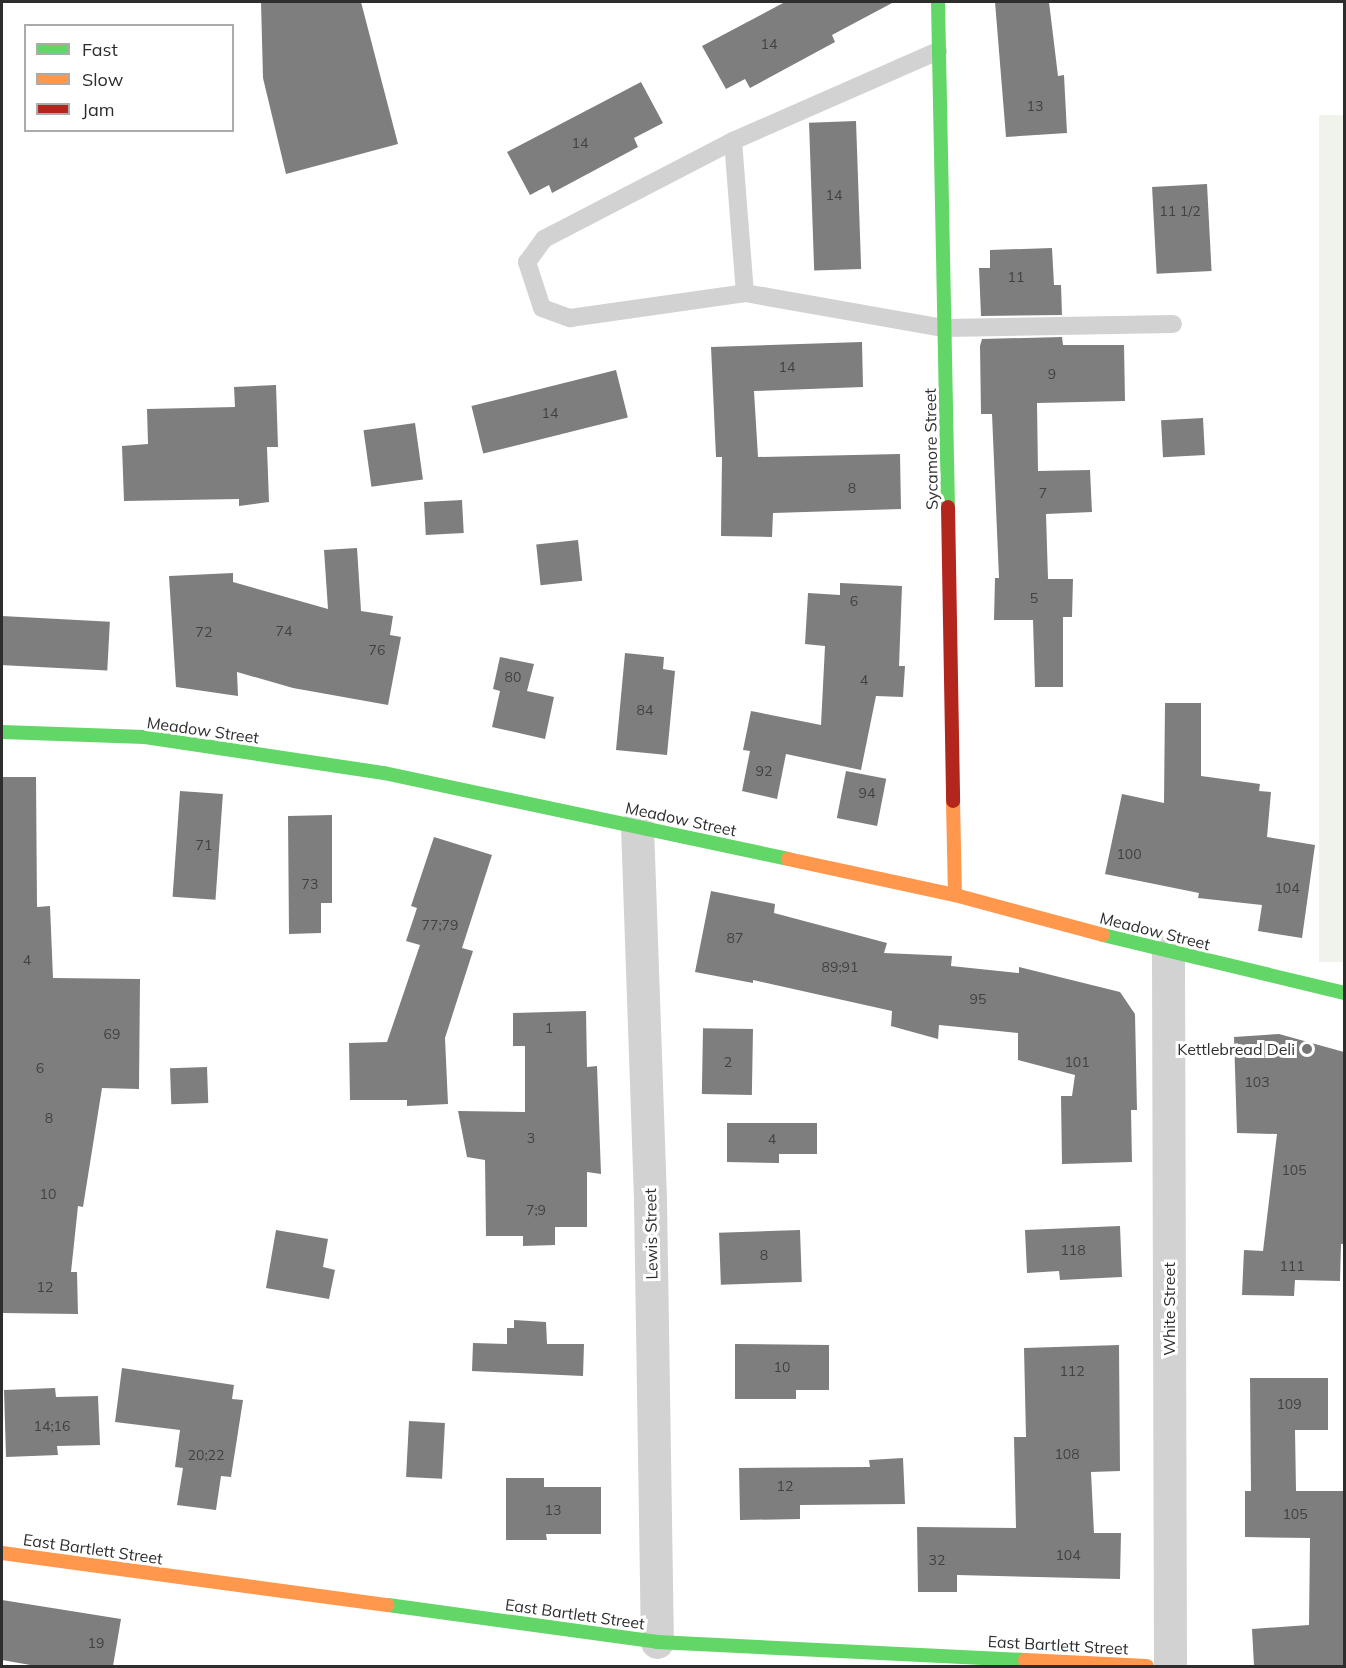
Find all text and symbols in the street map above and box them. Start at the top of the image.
legend [24,24,234,132]
house number: 14 [761,36,777,52]
text: Fast [82,38,118,61]
text: Slow [82,68,123,91]
text: Jam [82,98,115,121]
house number: 13 [1027,98,1043,114]
house number: 14 [572,135,588,151]
house number: 14 [826,187,842,203]
house number: 11 1/2 [1159,203,1201,219]
house number: 11 [1008,269,1024,285]
house number: 14 [779,359,795,375]
house number: 9 [1048,366,1056,382]
street label: Sycamore Street [920,388,942,510]
house number: 14 [542,405,558,421]
house number: 8 [848,480,856,496]
house number: 7 [1039,485,1047,501]
house number: 5 [1030,590,1038,606]
house number: 6 [850,593,858,609]
house number: 74 [276,623,292,639]
house number: 72 [196,624,212,640]
house number: 76 [369,642,385,658]
house number: 80 [505,669,521,685]
house number: 4 [860,672,868,688]
house number: 84 [637,702,653,718]
street label: Meadow Street [146,713,260,747]
house number: 92 [756,763,772,779]
house number: 94 [859,785,875,801]
street label: Meadow Street [624,798,738,840]
house number: 71 [196,837,212,853]
house number: 100 [1116,846,1142,862]
house number: 73 [302,876,318,892]
house number: 104 [1274,880,1300,896]
street label: Meadow Street [1098,908,1212,954]
house number: 77;79 [422,917,458,933]
house number: 87 [727,930,743,946]
house number: 4 [23,952,31,968]
house number: 89;91 [822,959,858,975]
house number: 95 [970,991,986,1007]
house number: 1 [545,1020,553,1036]
house number: 69 [104,1026,120,1042]
place label: Kettlebread Deli [1177,1039,1295,1059]
marker: Kettlebread Deli [1300,1042,1314,1056]
house number: 2 [724,1054,732,1070]
house number: 101 [1064,1054,1090,1070]
house number: 6 [36,1060,44,1076]
house number: 103 [1244,1074,1270,1090]
house number: 8 [45,1110,53,1126]
house number: 3 [527,1130,535,1146]
house number: 4 [768,1131,776,1147]
house number: 105 [1281,1162,1307,1178]
house number: 10 [40,1186,56,1202]
street label: Lewis Street [641,1188,661,1280]
house number: 7;9 [526,1202,546,1218]
house number: 118 [1060,1242,1086,1258]
house number: 8 [760,1247,768,1263]
house number: 111 [1279,1258,1305,1274]
street label: White Street [1159,1262,1179,1356]
house number: 12 [37,1279,53,1295]
house number: 10 [774,1359,790,1375]
house number: 112 [1059,1363,1085,1379]
house number: 109 [1276,1396,1302,1412]
house number: 14;16 [34,1418,70,1434]
house number: 108 [1054,1446,1080,1462]
house number: 20;22 [188,1447,224,1463]
house number: 12 [777,1478,793,1494]
house number: 13 [545,1502,561,1518]
house number: 105 [1282,1506,1308,1522]
street label: East Bartlett Street [22,1530,164,1568]
house number: 104 [1055,1547,1081,1563]
house number: 32 [929,1552,945,1568]
street label: East Bartlett Street [504,1595,646,1633]
street label: East Bartlett Street [987,1632,1129,1658]
house number: 19 [88,1635,104,1651]

